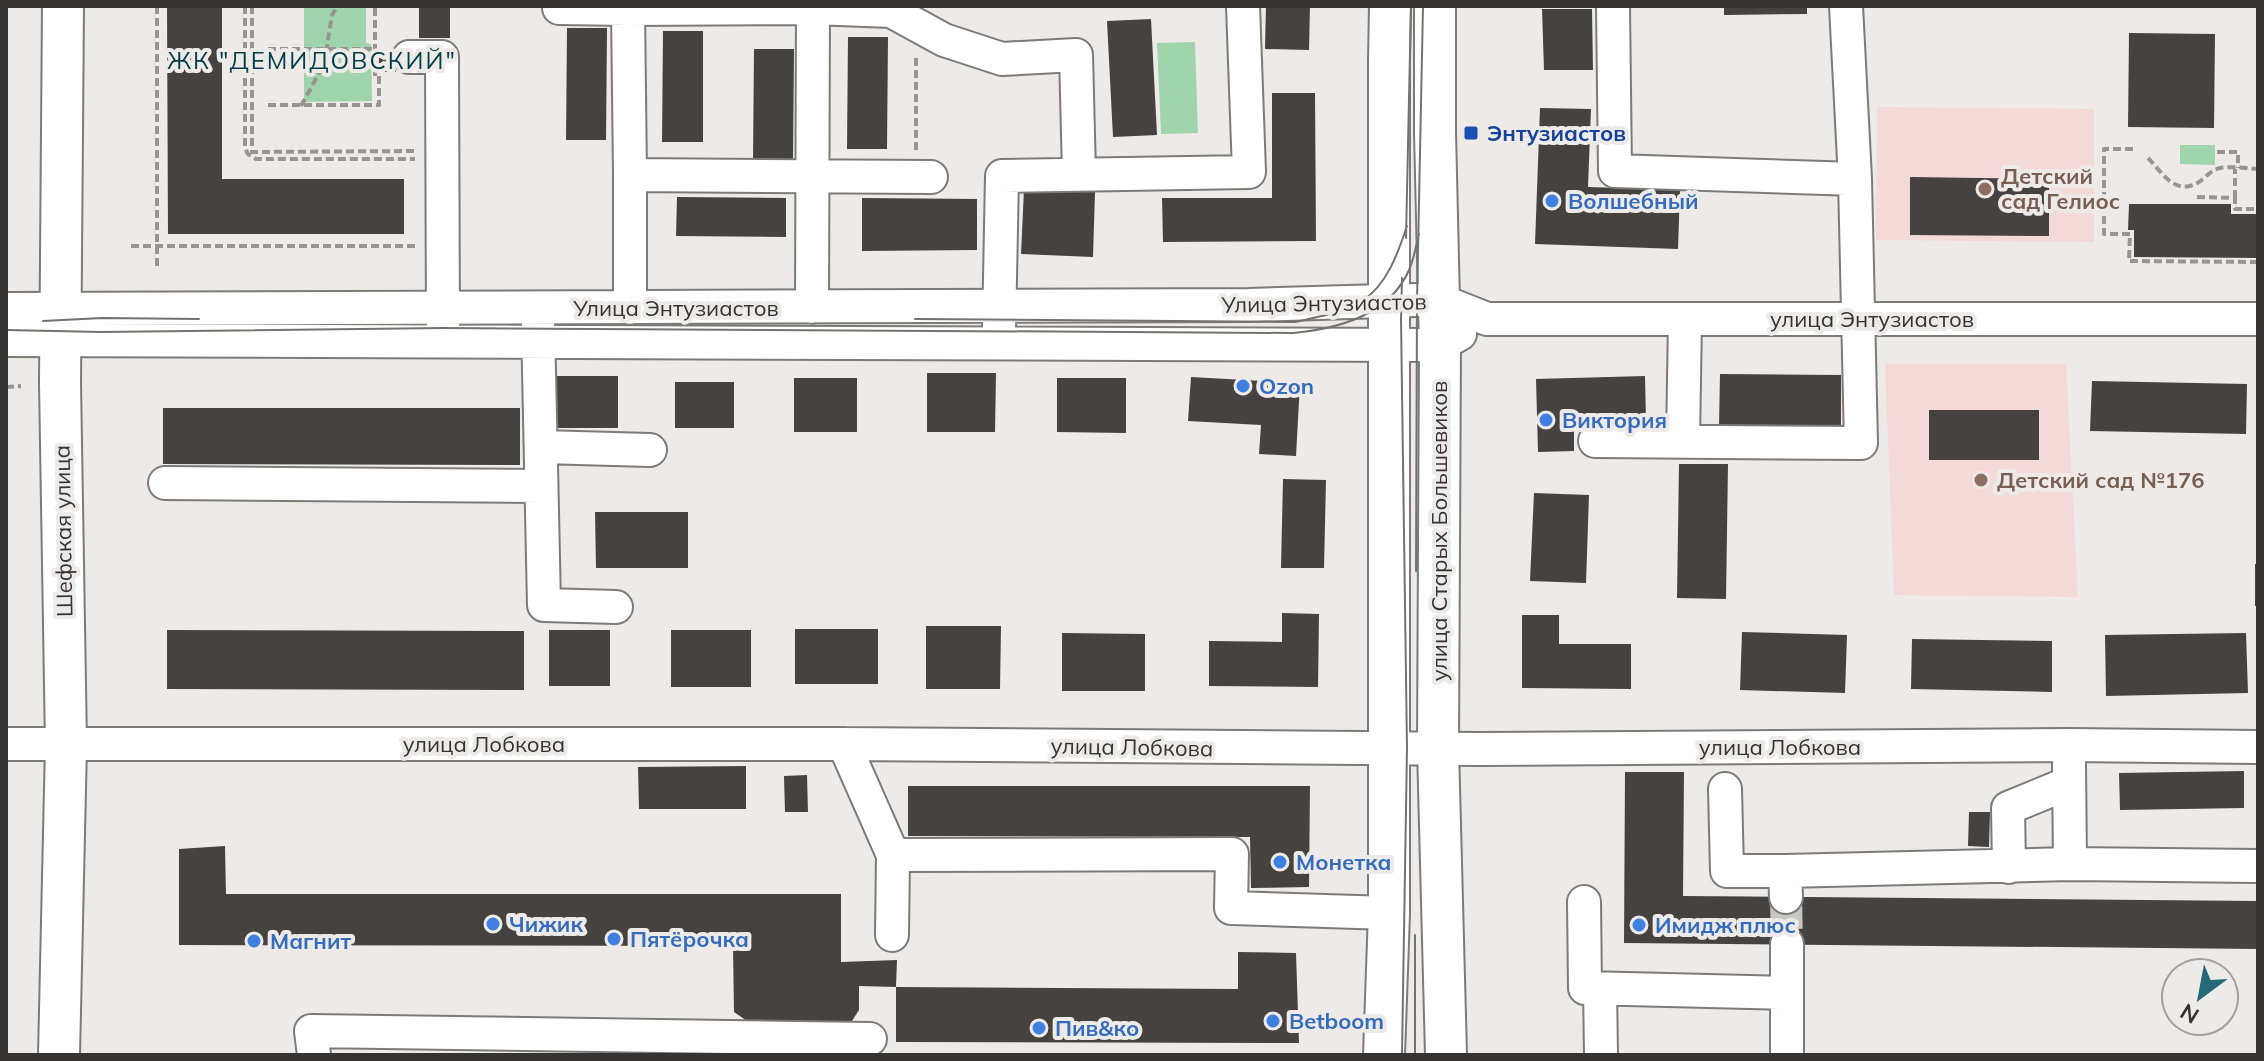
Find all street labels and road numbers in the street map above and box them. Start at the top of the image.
street label: Улица Энтузиастов [1220,287,1427,319]
street label: Улица Энтузиастов [572,294,779,322]
street label: улица Энтузиастов [1770,305,1974,333]
street label: улица Старых Большевиков [1425,381,1453,681]
street label: Шефская улица [47,445,79,617]
street label: улица Лобкова [403,730,565,758]
street label: улица Лобкова [1051,732,1213,762]
street label: улица Лобкова [1699,733,1861,761]

